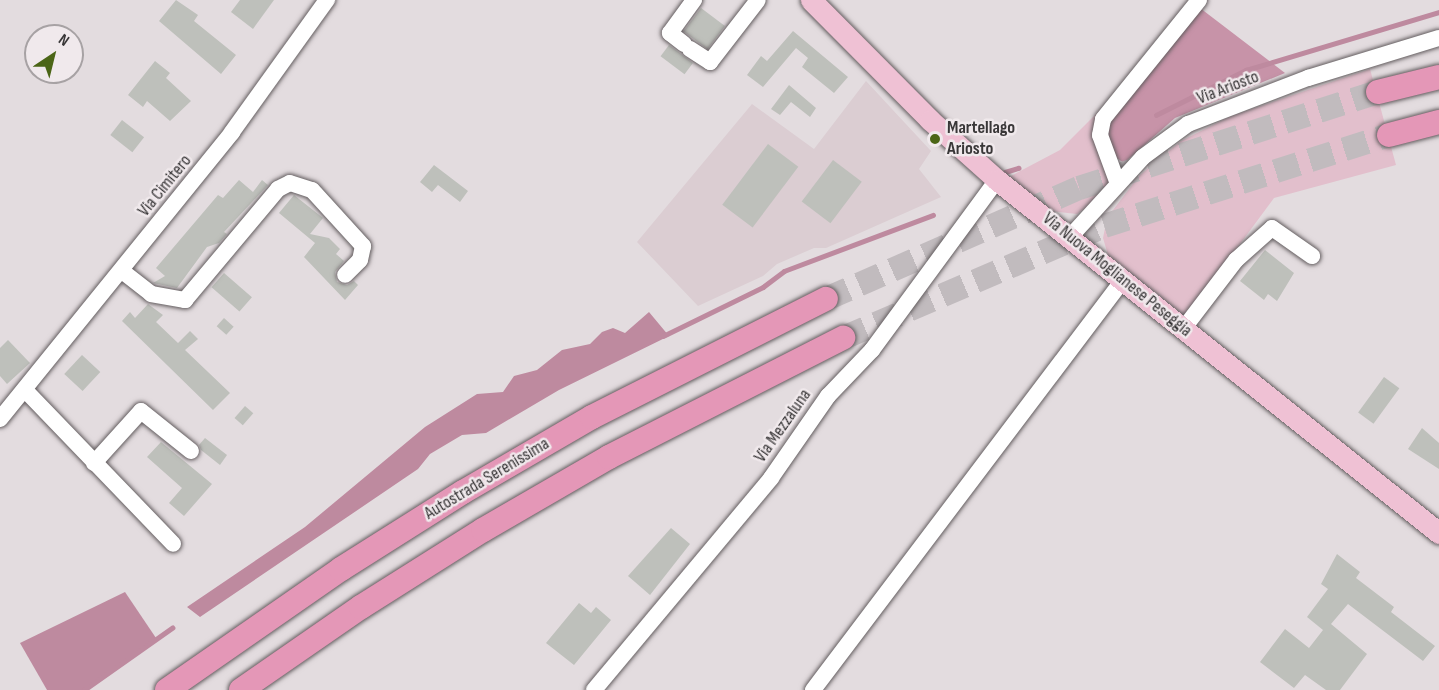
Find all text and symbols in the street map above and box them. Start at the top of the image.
north arrow [24,24,84,84]
text: N [55,30,72,51]
street label: Via Ariosto [1194,66,1262,110]
place label: Martellago Ariosto [947,118,1015,160]
marker: Martellago Ariosto [928,132,942,146]
street label: Via Cimitero [134,151,196,221]
street label: Via Nuova Moglianese Peseggia [1038,208,1196,342]
street label: Via Mezzaluna [750,385,816,467]
street label: Autostrada Serenissima [421,433,553,525]

